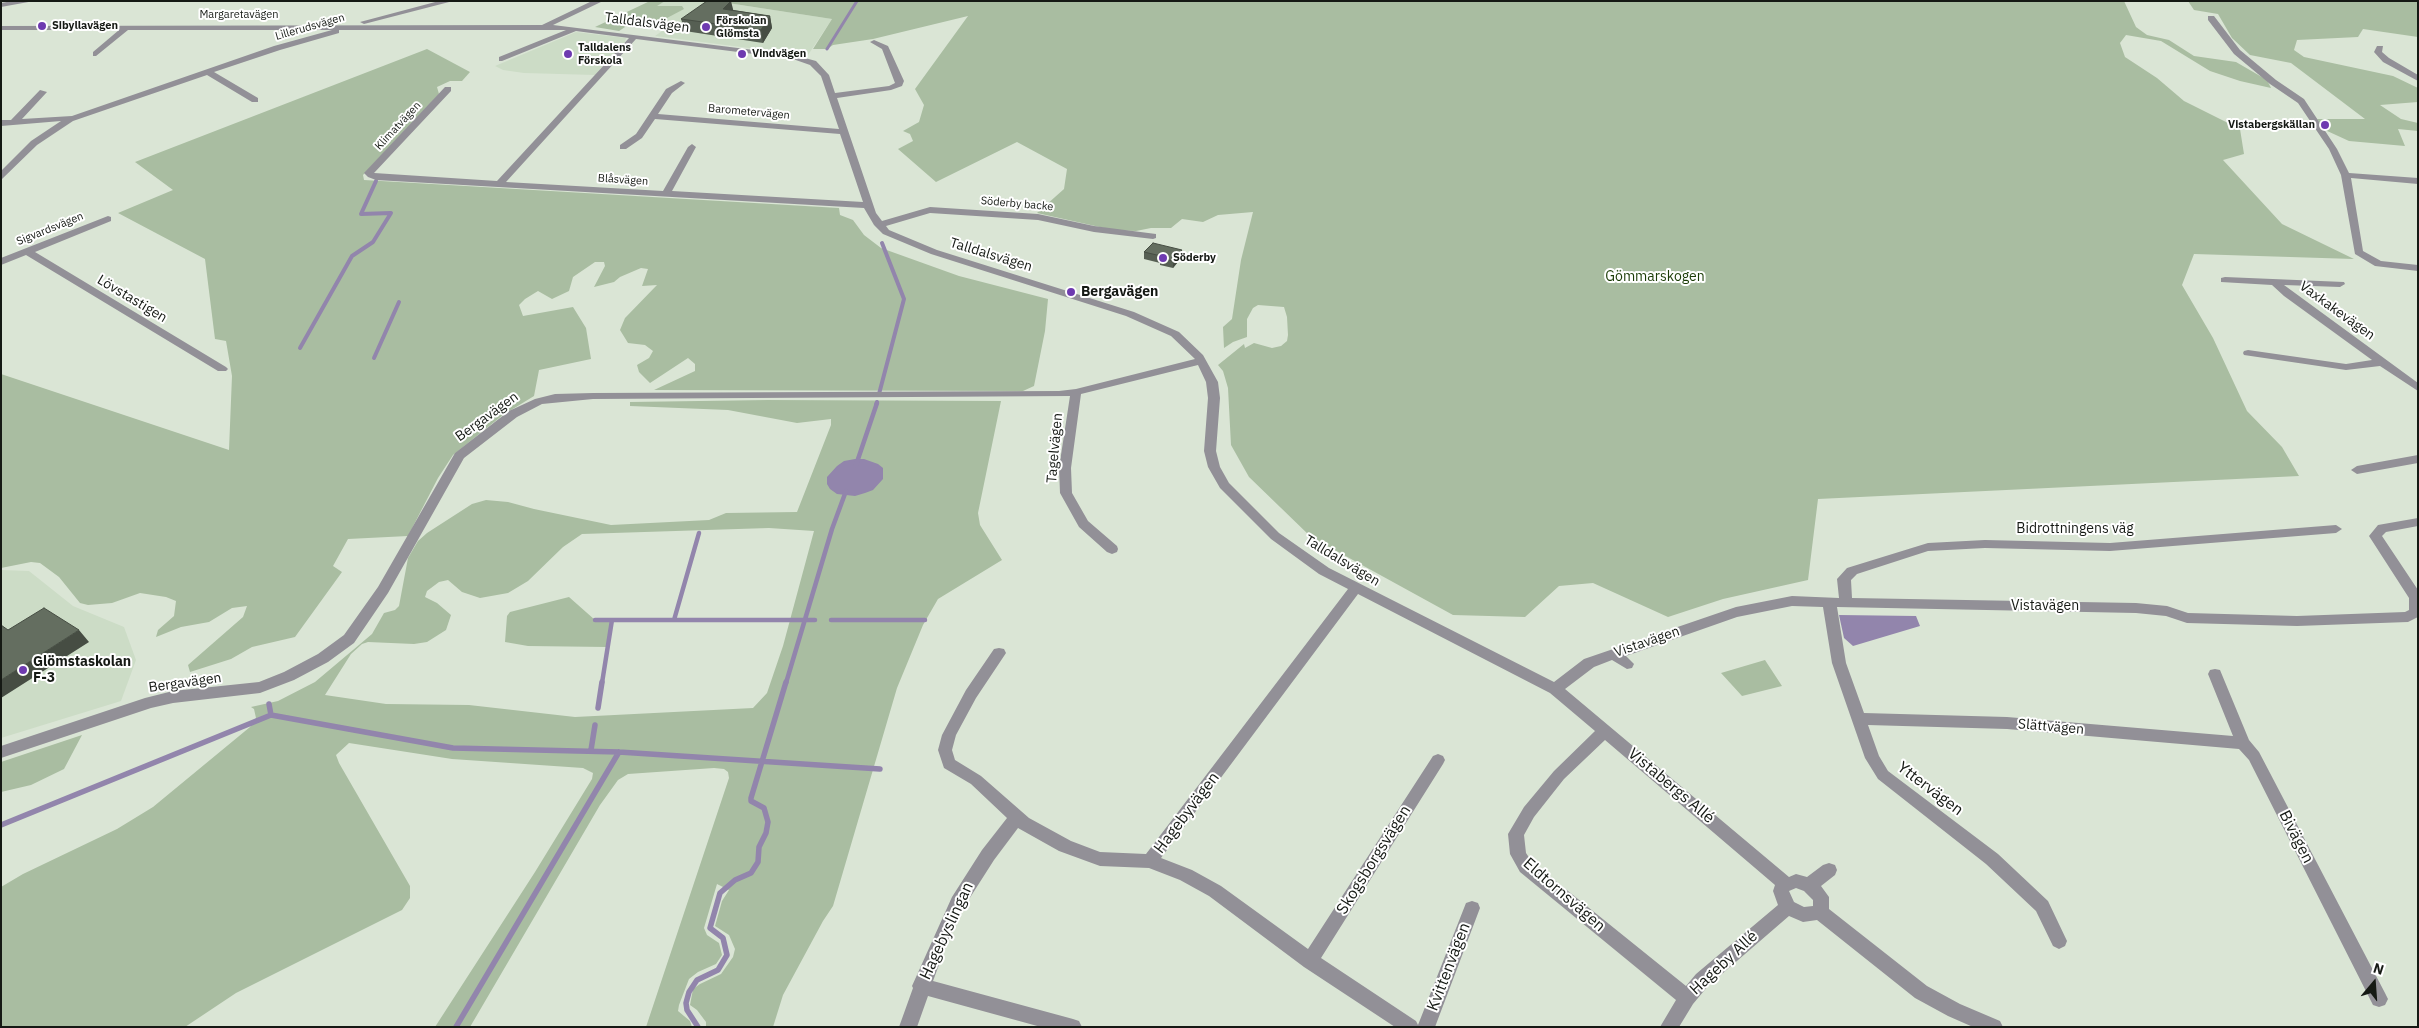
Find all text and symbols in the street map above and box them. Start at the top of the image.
street label: Margaretavägen [199,8,279,22]
street label: Talldalsvägen [604,9,690,37]
street label: Lillerudsvägen [274,11,346,43]
place label: Förskolan Glömsta [716,14,767,40]
place label: Sibyllavägen [52,19,118,33]
marker: Sibyllavägen [36,20,48,32]
marker: Förskolan Glömsta [700,21,712,33]
place label: Talldalens Förskola [578,41,631,67]
place label: Vindvägen [752,47,806,61]
marker: Talldalens Förskola [562,48,574,60]
marker: Vindvägen [736,48,748,60]
street label: Klimatvägen [372,99,424,153]
street label: Barometervägen [708,102,790,122]
place label: Vistabergskällan [2228,118,2315,132]
marker: Vistabergskällan [2319,119,2331,131]
street label: Blåsvägen [597,172,649,188]
street label: Söderby backe [980,194,1054,214]
street label: Sigvardsvägen [15,210,85,248]
street label: Talldalsvägen [948,235,1034,275]
place label: Söderby [1173,251,1216,265]
marker: Söderby [1157,252,1169,264]
park label: Gömmarskogen [1605,269,1705,285]
street label: Lövstastigen [94,272,170,326]
street label: Vaxkakevägen [2296,278,2378,344]
place label: Bergavägen [1081,284,1158,300]
marker: Bergavägen [1065,286,1077,298]
street label: Bergavägen [452,389,522,445]
street label: Tagelvägen [1044,412,1066,484]
street label: Bidrottningens väg [2016,521,2134,537]
street label: Talldalsvägen [1301,532,1383,590]
street label: Vistavägen [2011,598,2079,614]
street label: Vistavägen [1612,623,1682,661]
place label: Glömstaskolan F-3 [33,654,131,686]
marker: Glömstaskolan F-3 [17,664,29,676]
street label: Bergavägen [147,670,223,696]
street label: Slättvägen [2017,716,2085,738]
street label: Vistabergs Allé [1624,744,1718,828]
street label: Yttervägen [1893,758,1967,820]
street label: Hagebyvägen [1150,769,1224,857]
street label: Skogsborgsvägen [1333,802,1415,918]
street label: Bivägen [2275,807,2317,867]
street label: Eldtornsvägen [1519,854,1609,936]
street label: Hagebyslingan [916,879,978,983]
street label: Kvittenvägen [1423,920,1475,1014]
street label: Hageby Allé [1686,927,1762,999]
north arrow [2349,958,2399,1008]
text: N [2371,959,2386,979]

